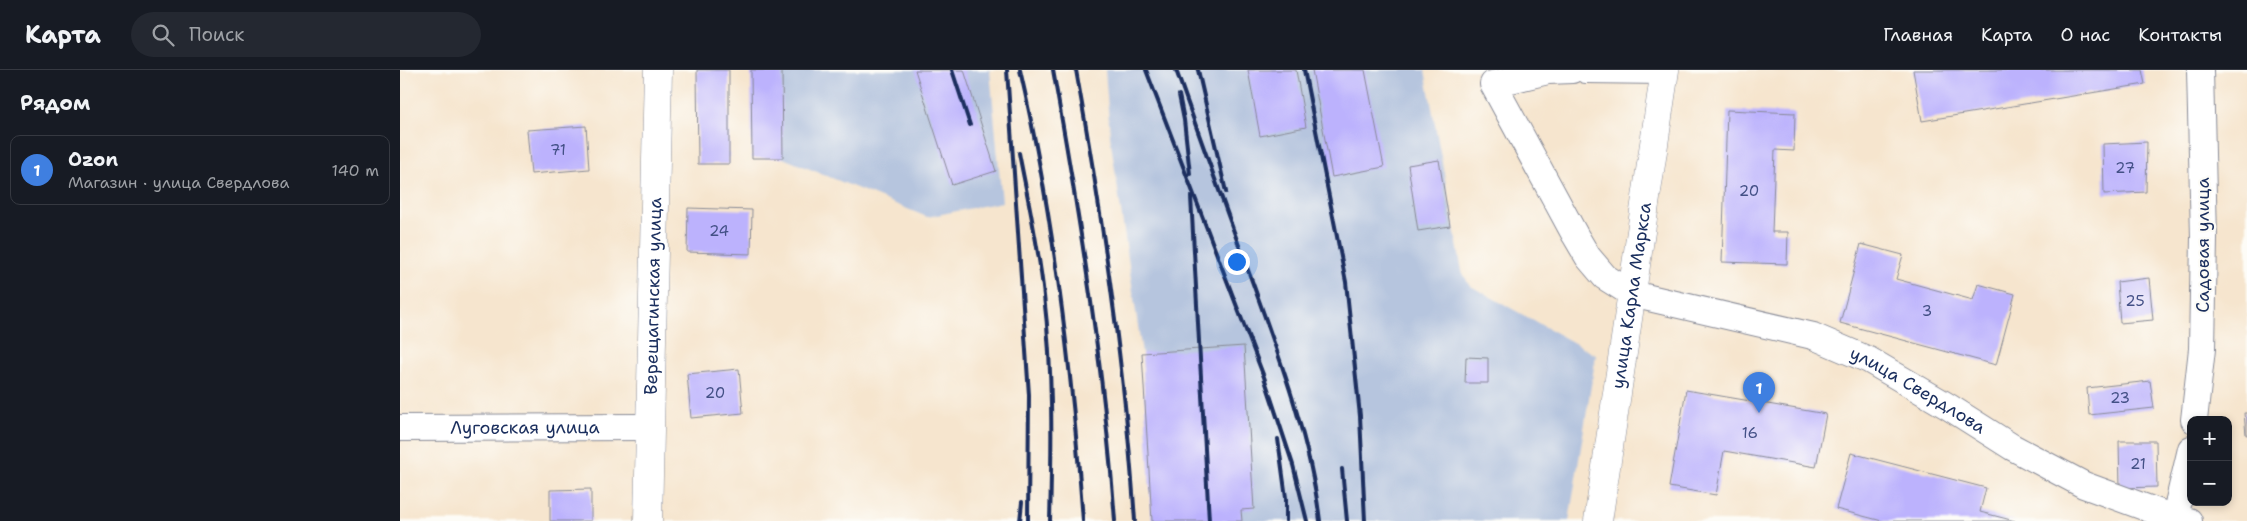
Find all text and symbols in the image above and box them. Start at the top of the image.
search box [131,12,481,57]
text: Карта [25,19,101,51]
icon: search [149,21,177,49]
text: Поиск [189,22,244,47]
text: Главная [1883,23,1953,47]
text: Карта [1981,23,2033,47]
text: О нас [2061,23,2110,47]
text: Контакты [2138,23,2222,47]
text: Рядом [20,89,90,117]
house number: 71 [550,140,566,160]
text: Ozon [68,147,118,172]
house number: 27 [2115,158,2135,178]
text: 1 [33,160,41,181]
text: 140 m [332,160,379,181]
text: Магазин · улица Свердлова [68,172,289,193]
street label: Садовая улица [2191,177,2215,313]
house number: 20 [1739,181,1759,201]
street label: Верещагинская улица [639,197,667,395]
street label: улица Карла Маркса [1606,201,1657,390]
house number: 24 [709,221,729,241]
your location [1224,249,1250,275]
house number: 25 [2125,291,2145,311]
house number: 3 [1922,301,1932,321]
street label: улица Свердлова [1846,341,1990,439]
pin: 1 [1743,372,1775,413]
house number: 20 [705,383,725,403]
house number: 23 [2110,388,2130,408]
street label: Луговская улица [450,415,600,440]
map controls [2187,416,2232,506]
button: + [2187,416,2232,461]
house number: 16 [1742,423,1758,443]
house number: 21 [2130,454,2146,474]
button: − [2187,461,2232,506]

